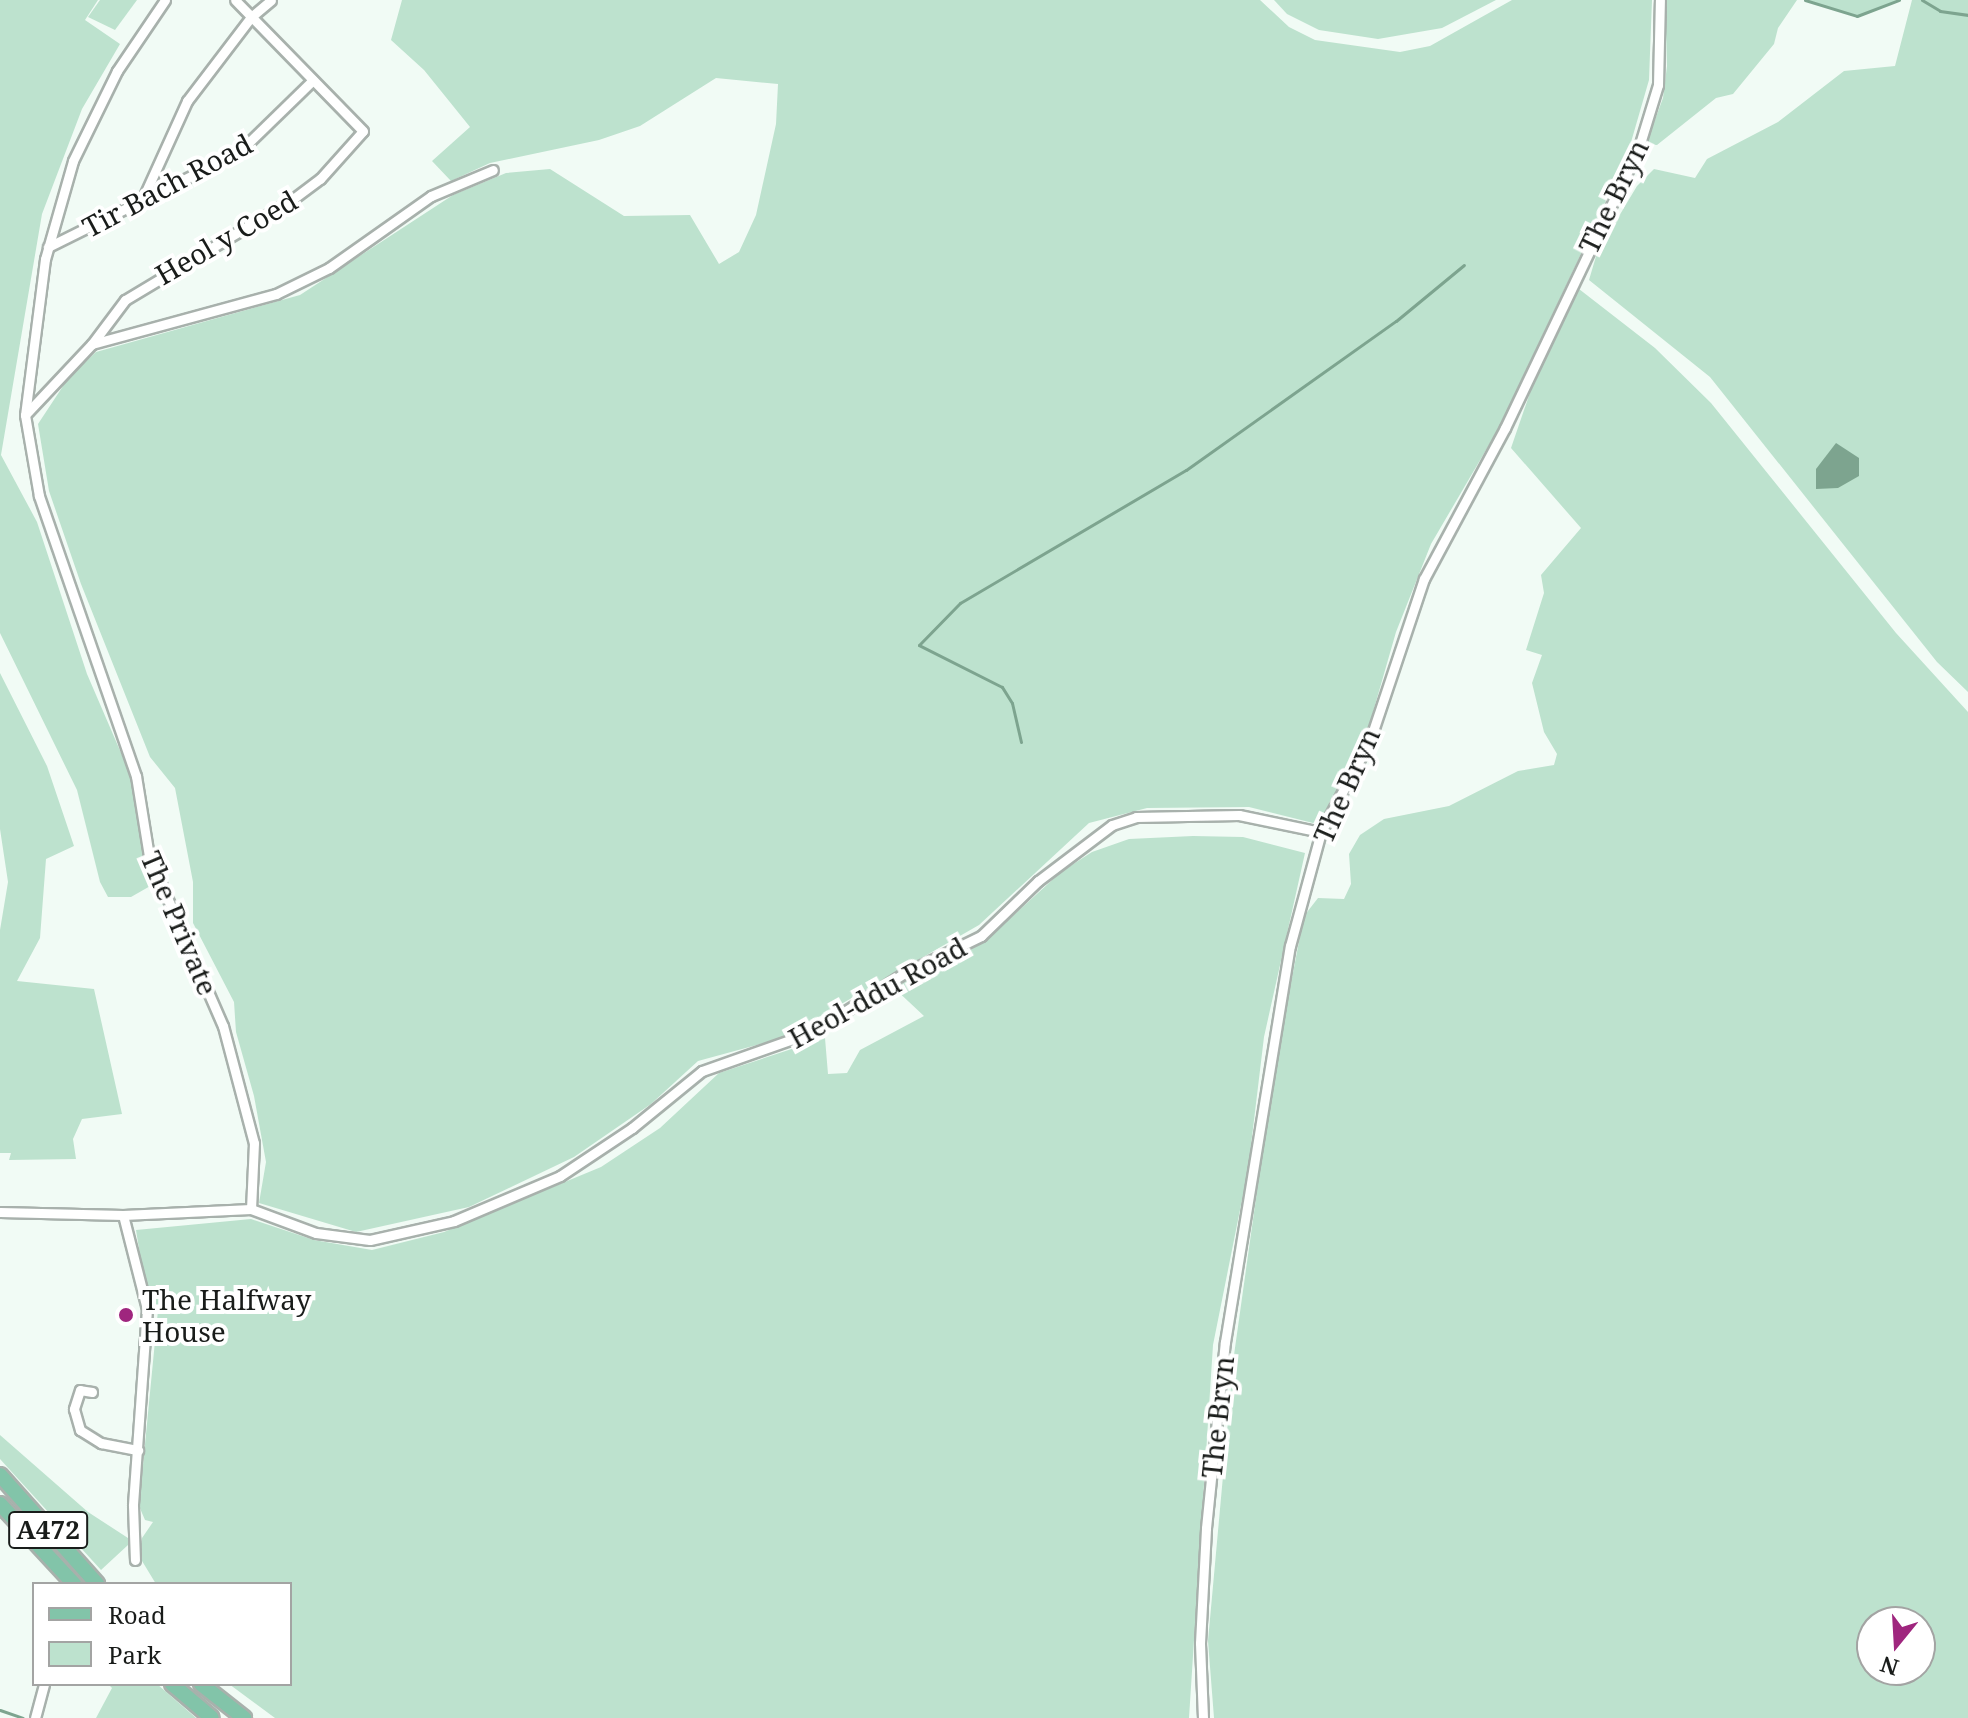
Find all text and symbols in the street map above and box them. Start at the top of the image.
street label: Tir Bach Road [77,126,257,244]
street label: The Bryn [1571,134,1655,258]
street label: Heol y Coed [149,183,303,291]
street label: The Bryn [1306,722,1386,848]
street label: The Private [135,846,225,1000]
street label: Heol-ddu Road [782,929,972,1055]
place label: The Halfway House [142,1282,311,1348]
marker: The Halfway House [117,1306,135,1324]
street label: The Bryn [1194,1354,1240,1480]
road number: A472 [8,1508,88,1552]
legend [32,1582,292,1686]
text: Road [108,1598,166,1631]
north arrow [1856,1606,1936,1686]
text: Park [108,1638,161,1671]
text: N [1876,1650,1902,1684]

